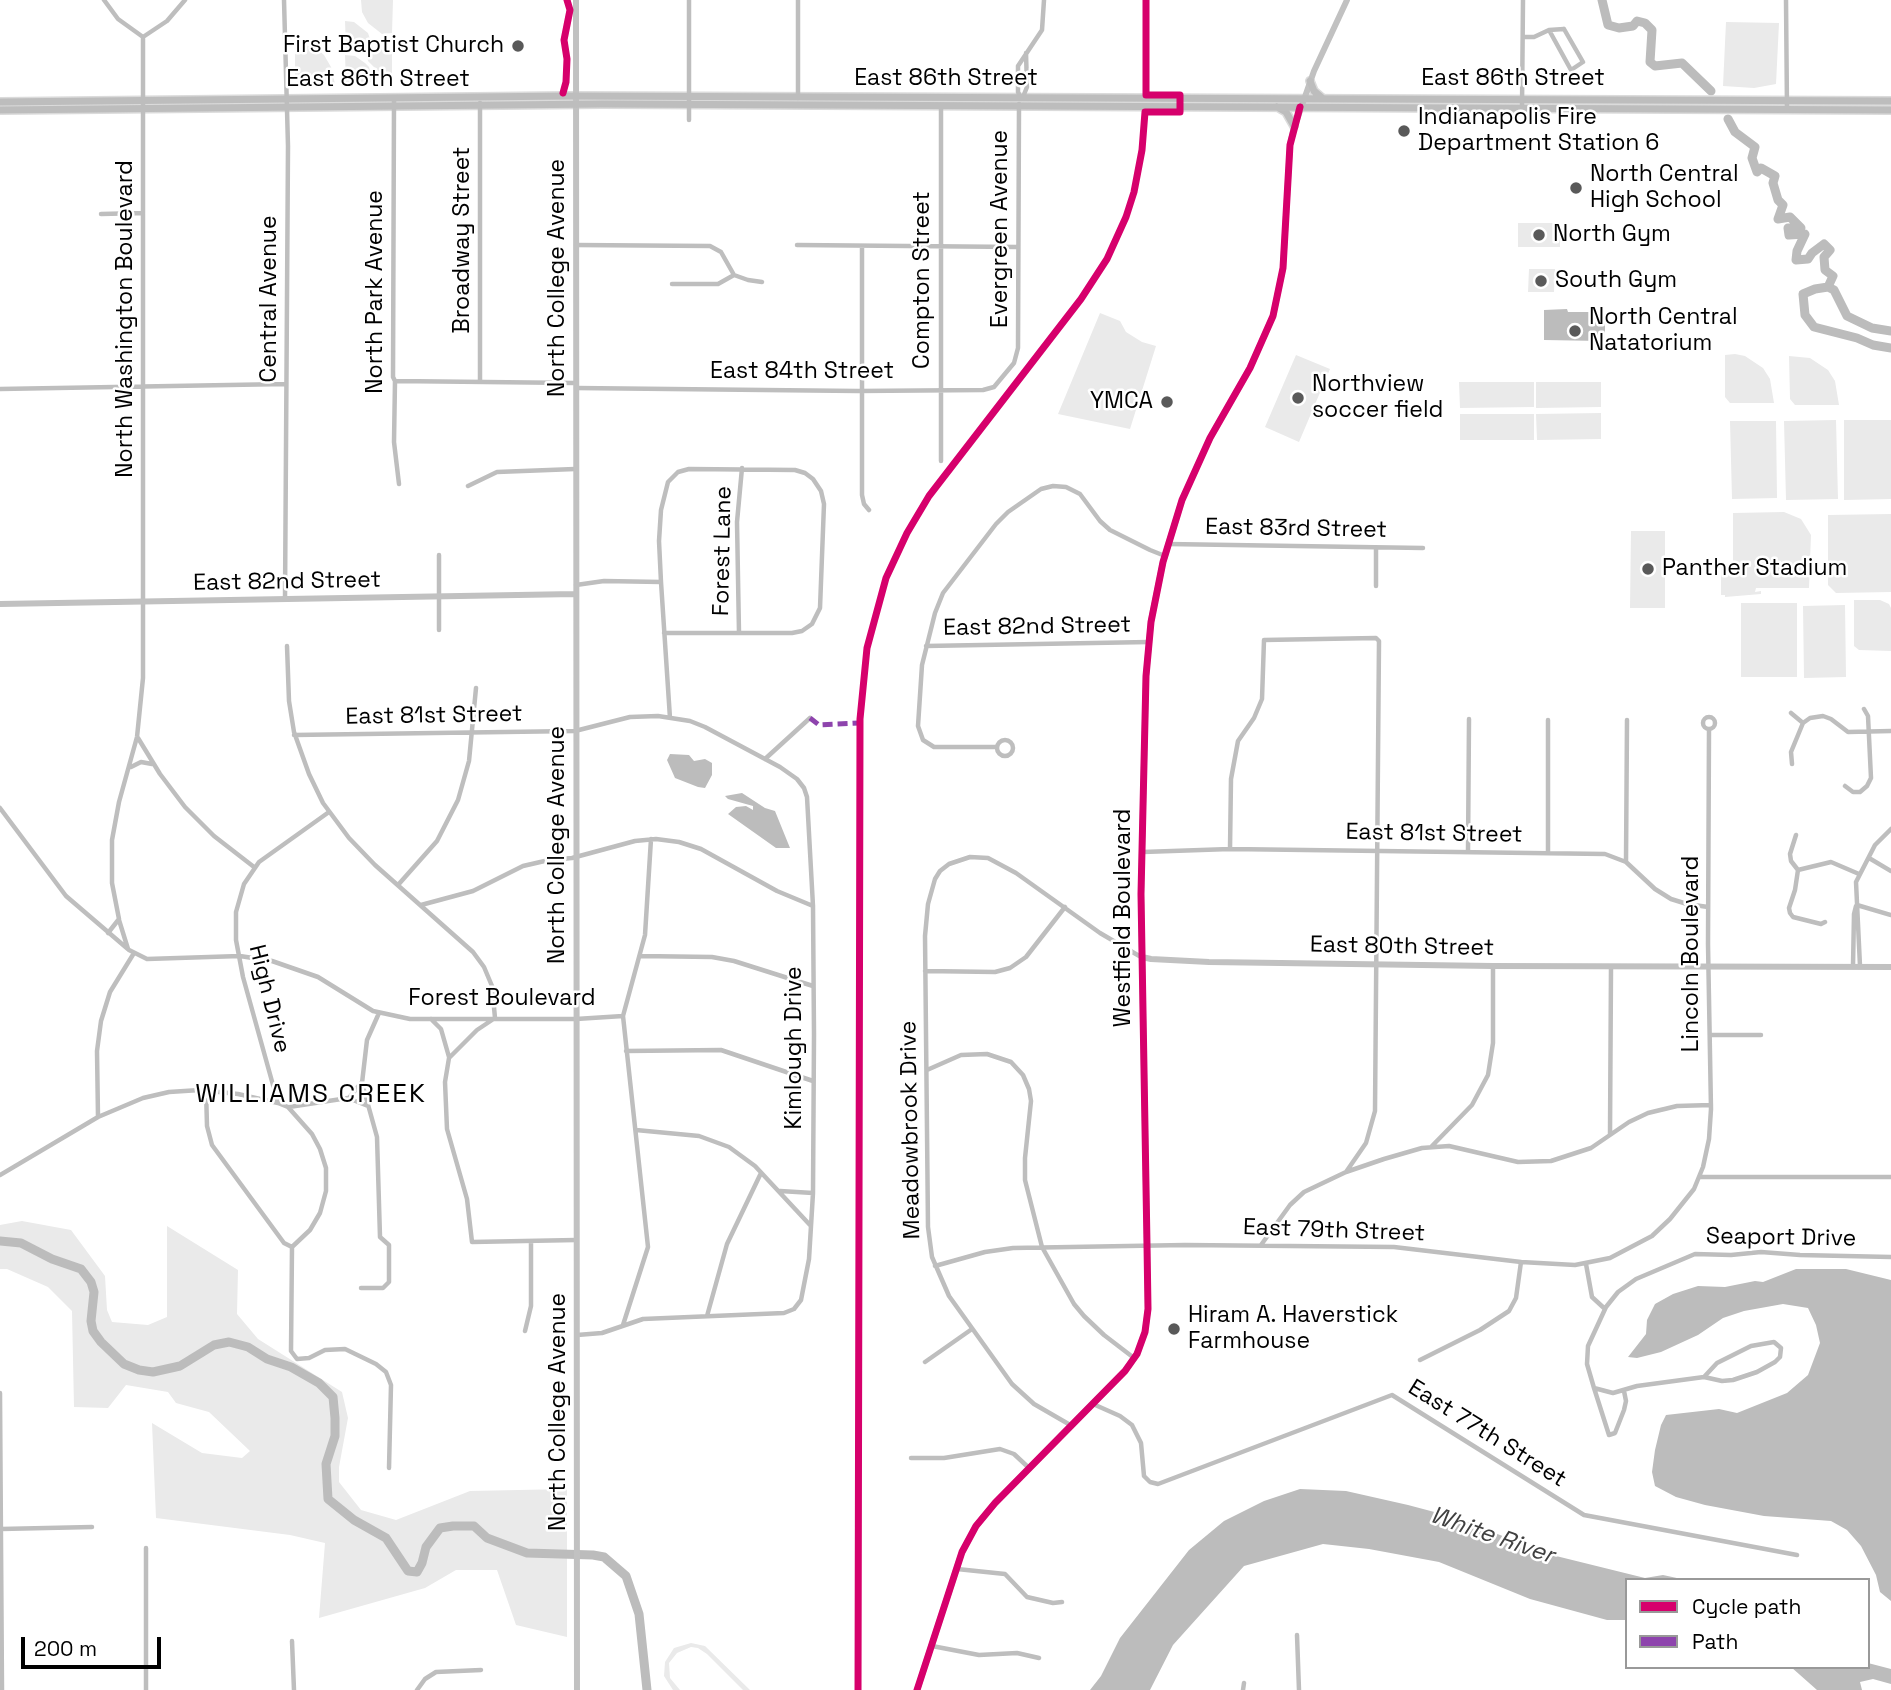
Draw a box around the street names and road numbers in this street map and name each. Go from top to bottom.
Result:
street label: East 86th Street [854,65,1038,93]
street label: East 86th Street [1421,65,1605,93]
street label: East 86th Street [286,66,470,94]
street label: Evergreen Avenue [987,130,1015,328]
street label: Broadway Street [449,147,477,333]
street label: North College Avenue [544,159,572,397]
street label: North Washington Boulevard [112,160,140,478]
street label: North Park Avenue [362,190,390,394]
street label: Compton Street [909,191,937,369]
street label: Central Avenue [256,215,284,383]
street label: East 84th Street [710,358,894,386]
street label: Forest Lane [708,486,738,616]
street label: East 83rd Street [1205,514,1387,544]
street label: East 82nd Street [193,567,381,597]
street label: East 82nd Street [943,612,1131,642]
street label: East 81st Street [345,701,523,731]
street label: North College Avenue [544,726,572,964]
street label: Westfield Boulevard [1110,809,1138,1027]
street label: East 81st Street [1345,819,1523,849]
street label: Lincoln Boulevard [1678,856,1706,1052]
street label: East 80th Street [1310,932,1494,962]
street label: High Drive [242,942,296,1056]
street label: Kimlough Drive [781,966,809,1130]
street label: Forest Boulevard [408,985,596,1013]
street label: Meadowbrook Drive [895,1021,927,1239]
street label: East 79th Street [1242,1214,1426,1248]
street label: Seaport Drive [1706,1223,1856,1253]
street label: North College Avenue [545,1293,573,1531]
street label: East 77th Street [1403,1374,1571,1494]

